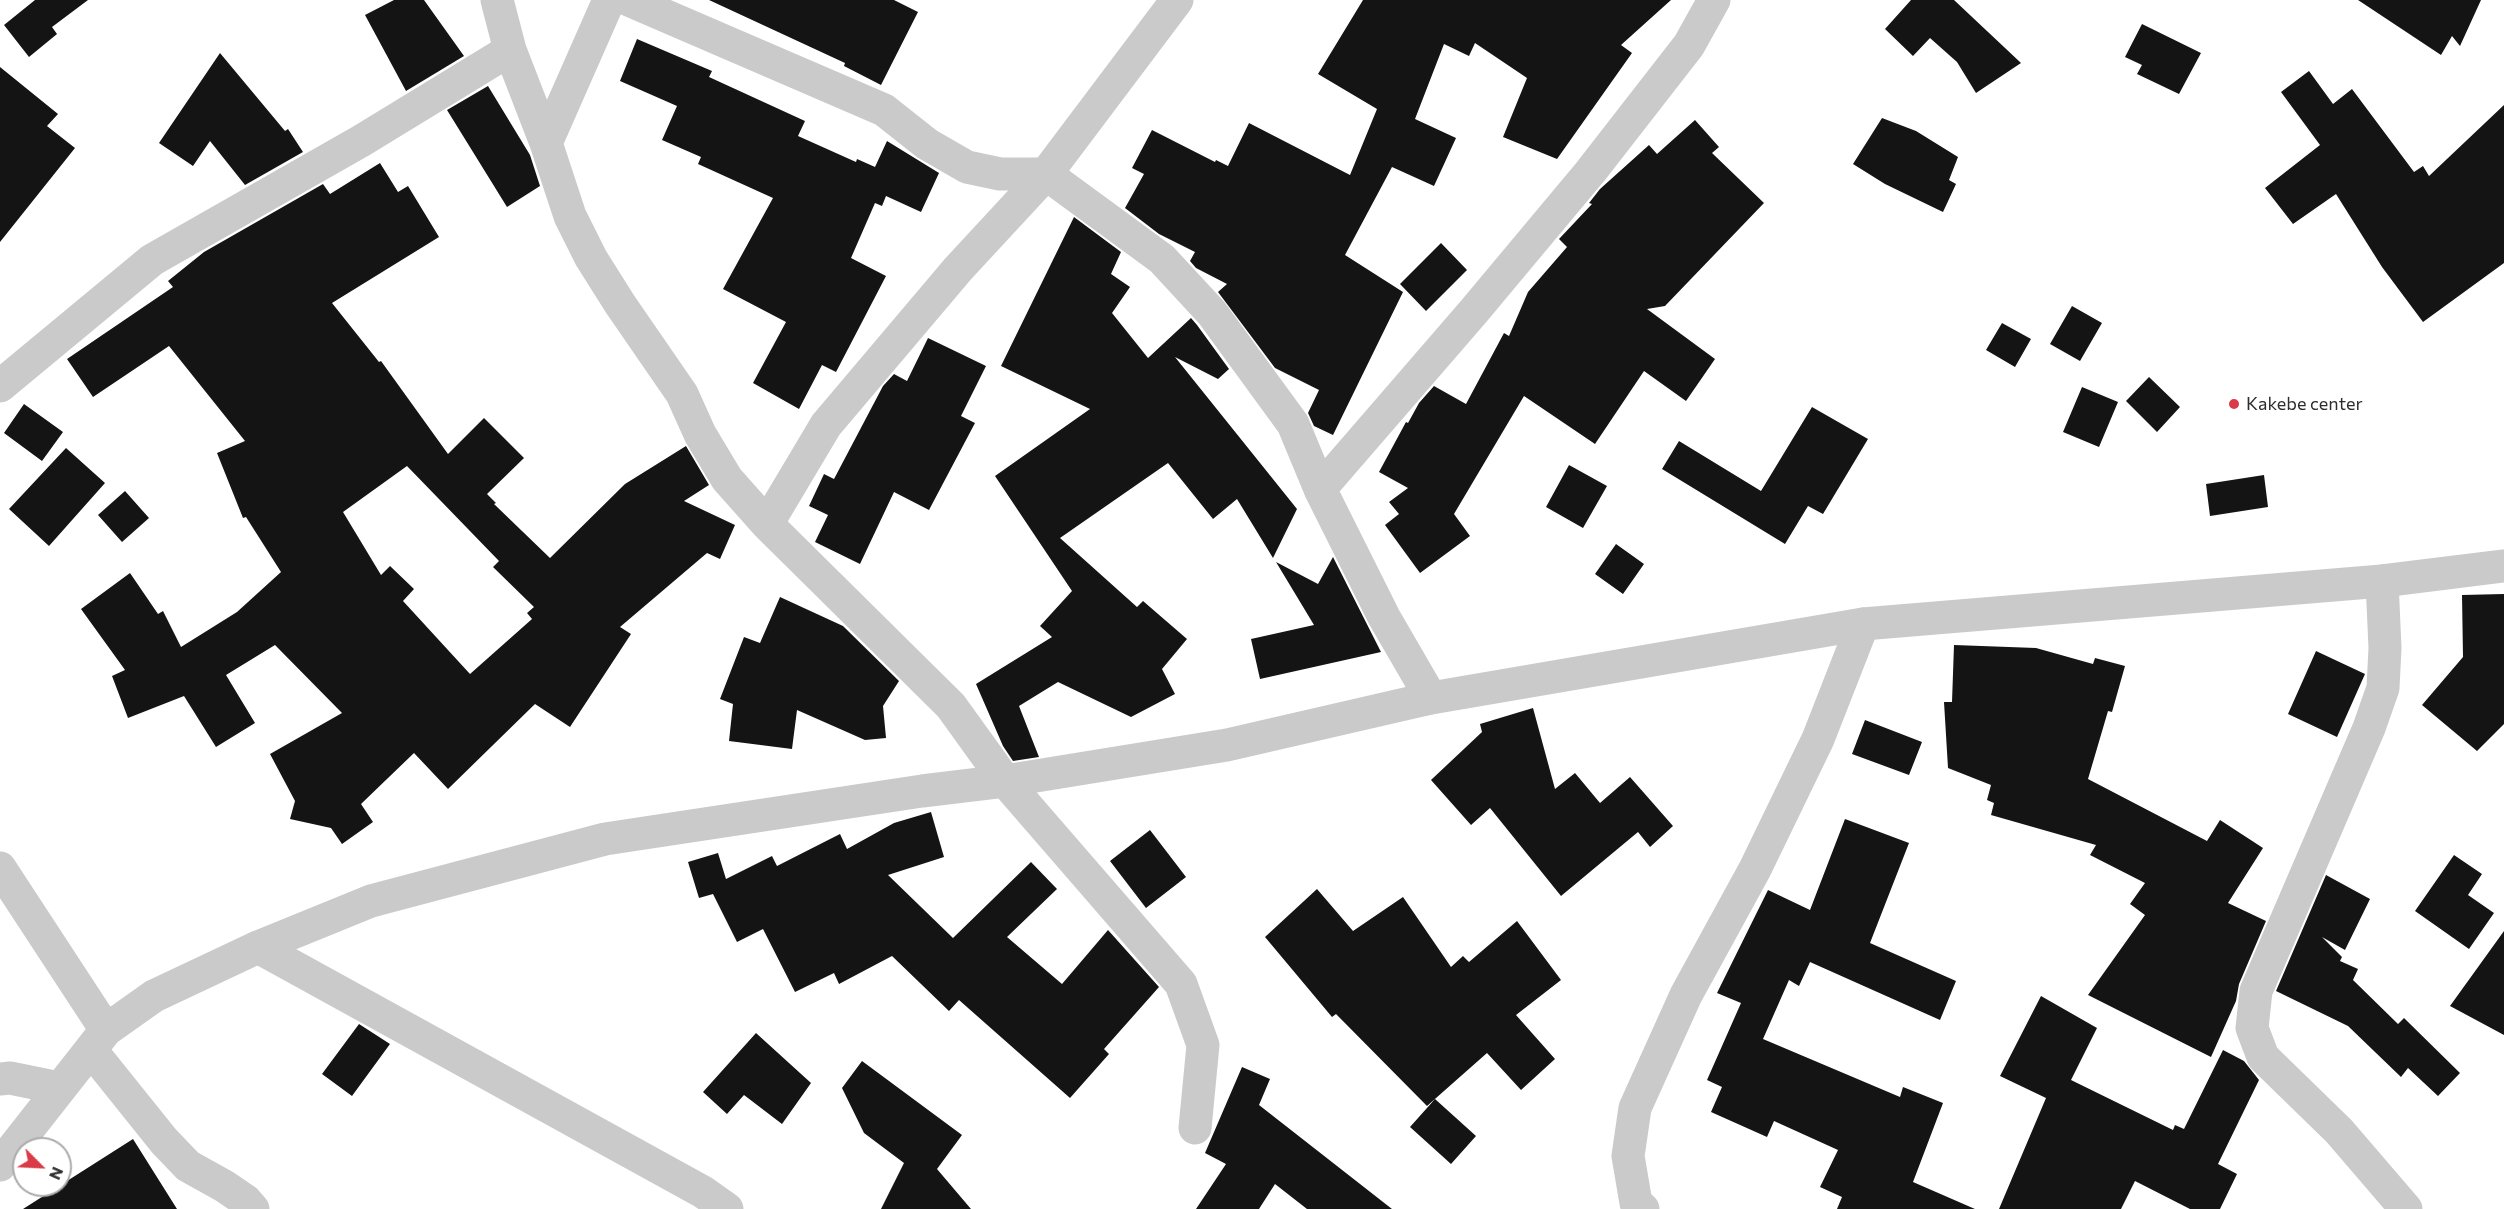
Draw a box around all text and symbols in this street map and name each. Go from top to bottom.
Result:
place label: Kakebe center [2246,393,2363,415]
marker: Kakebe center [2227,397,2241,411]
north arrow [12,1137,72,1197]
text: N [46,1164,68,1183]

